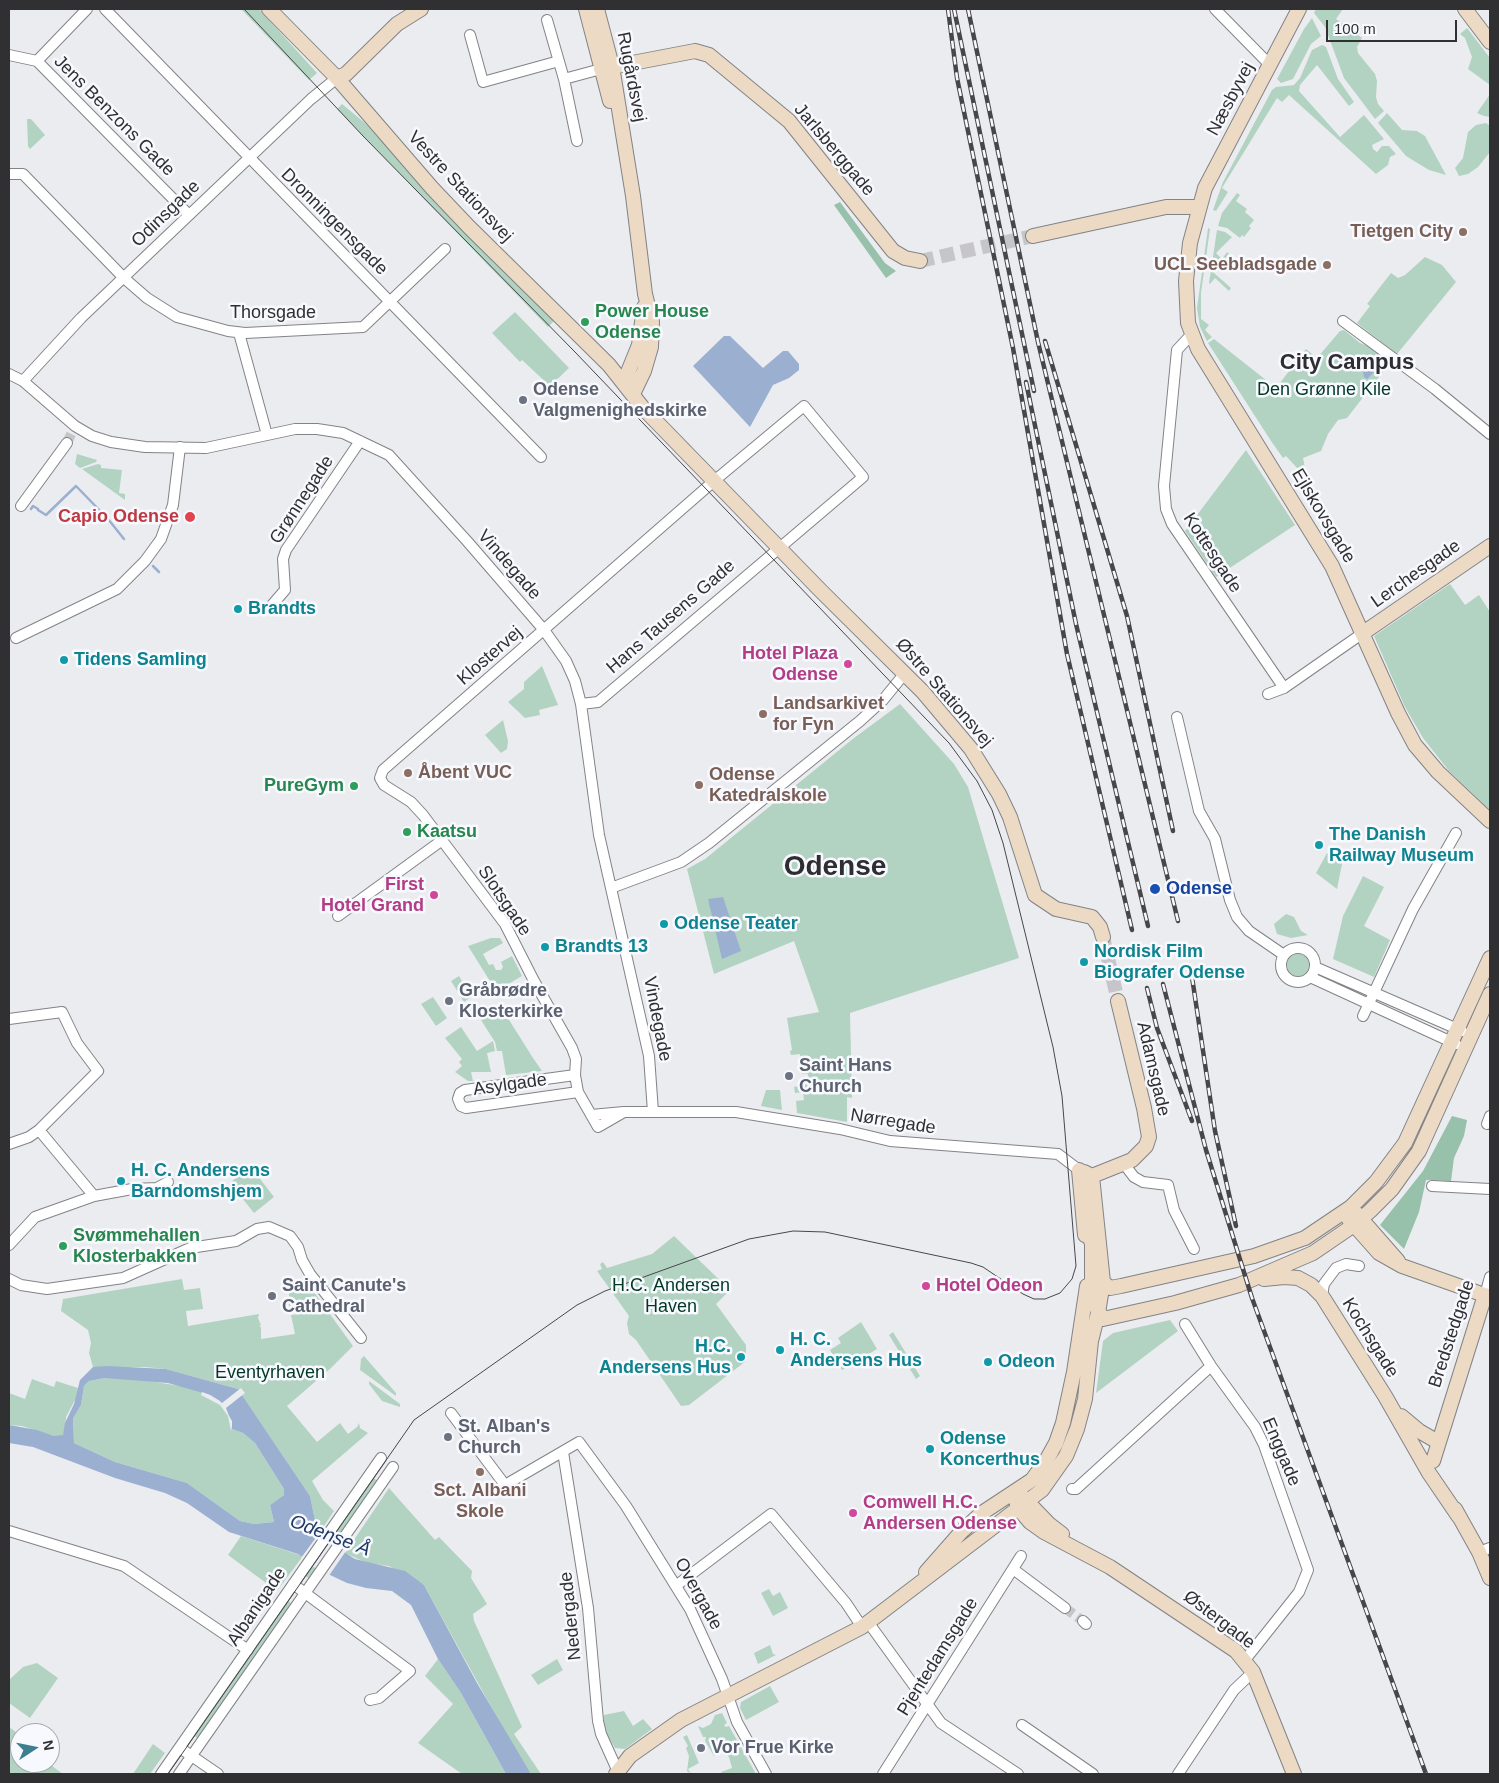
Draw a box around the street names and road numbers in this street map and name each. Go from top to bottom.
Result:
street label: Rugårdsvej [612,30,650,124]
street label: Jens Benzons Gade [49,51,179,181]
street label: Næsbyvej [1203,59,1259,139]
street label: Jarlsberggade [789,99,879,201]
street label: Vestre Stationsvej [403,127,517,247]
street label: Dronningensgade [276,164,392,280]
street label: Odinsgade [127,176,205,252]
street label: Thorsgade [230,302,316,324]
street label: Grønnegade [265,452,339,548]
street label: Ejlskovsgade [1286,465,1360,567]
street label: Kottesgade [1178,509,1246,597]
street label: Vindegade [473,526,545,604]
street label: Lerchesgade [1367,535,1465,613]
street label: Hans Tausens Gade [602,555,740,679]
street label: Klostervej [453,622,527,690]
street label: Østre Stationsvej [891,634,997,752]
street label: Slotsgade [473,862,535,940]
street label: Vindegade [638,975,676,1063]
street label: Adamsgade [1132,1020,1174,1118]
street label: Asylgade [472,1069,548,1101]
street label: Nørregade [849,1105,937,1139]
street label: Bredstedgade [1424,1277,1480,1391]
street label: Kochsgade [1337,1294,1403,1382]
street label: Enggade [1257,1415,1305,1489]
street label: Overgade [669,1554,727,1634]
street label: Albanigade [223,1564,291,1650]
street label: Nedergade [556,1571,586,1661]
street label: Østergade [1179,1586,1259,1654]
street label: Pjentedamsgade [893,1594,983,1720]

